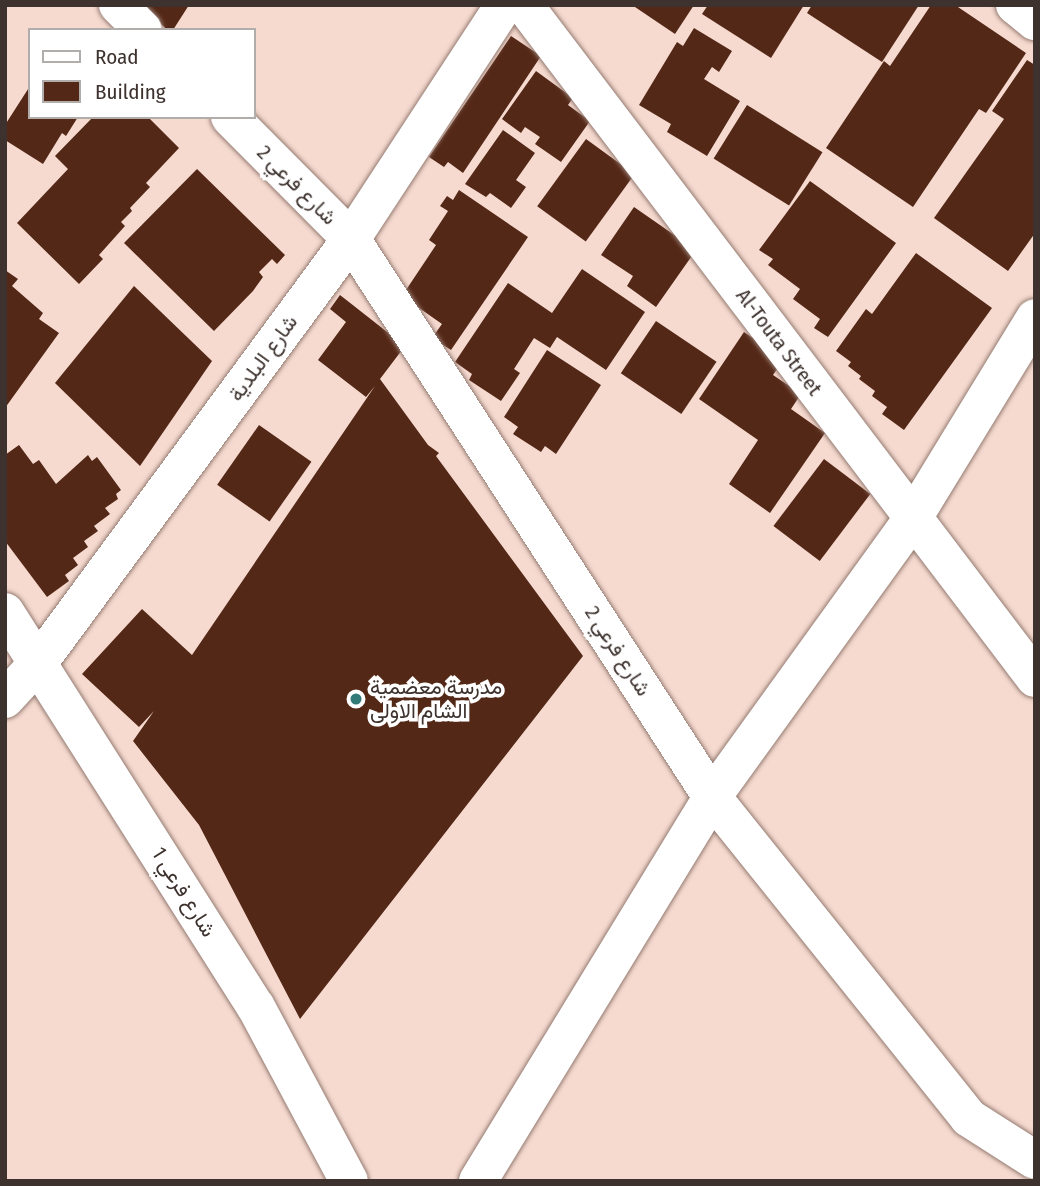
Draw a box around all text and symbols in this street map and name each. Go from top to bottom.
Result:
legend [28,28,256,119]
text: Road [95,44,139,70]
text: Building [95,79,166,105]
street label: شارع فرعي 2 [252,140,342,230]
street label: Al-Touta Street [731,284,827,400]
street label: شارع البلدية [223,310,303,406]
street label: شارع فرعي 2 [580,601,656,701]
place label: مدرسة معضمية الشام الاولى [370,674,502,724]
marker: مدرسة معضمية الشام الاولى [348,691,364,707]
street label: شارع فرعي 1 [147,843,221,941]

